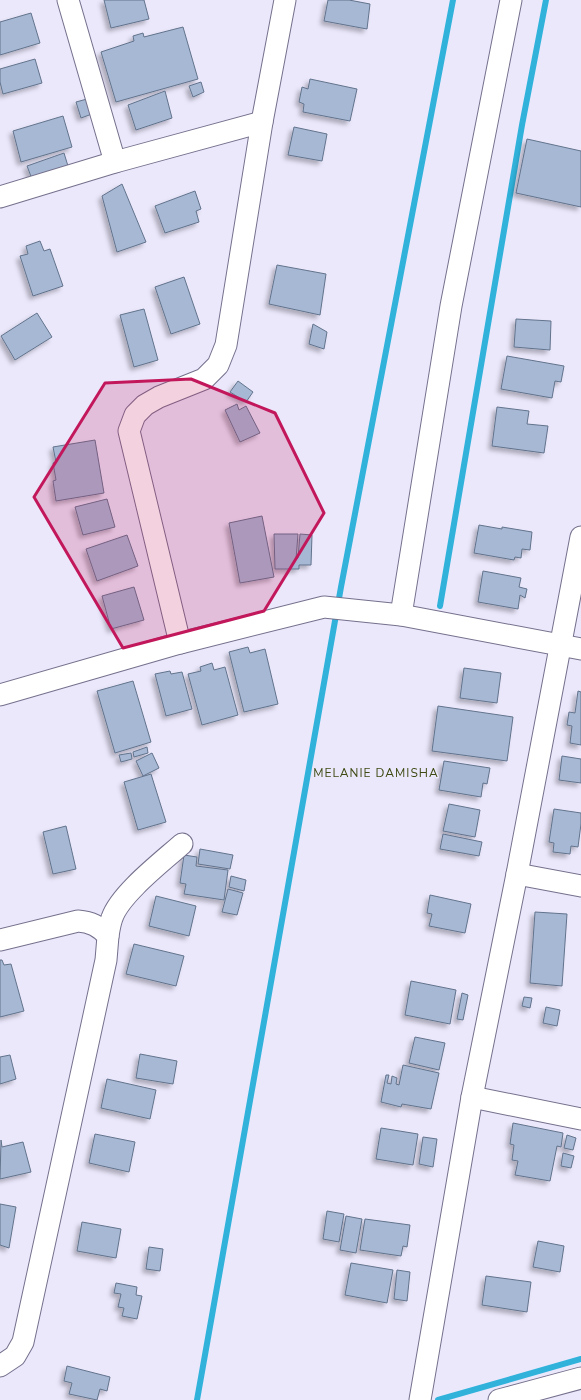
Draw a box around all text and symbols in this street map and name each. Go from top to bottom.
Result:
district label: MELANIE DAMISHA [313,765,439,781]

